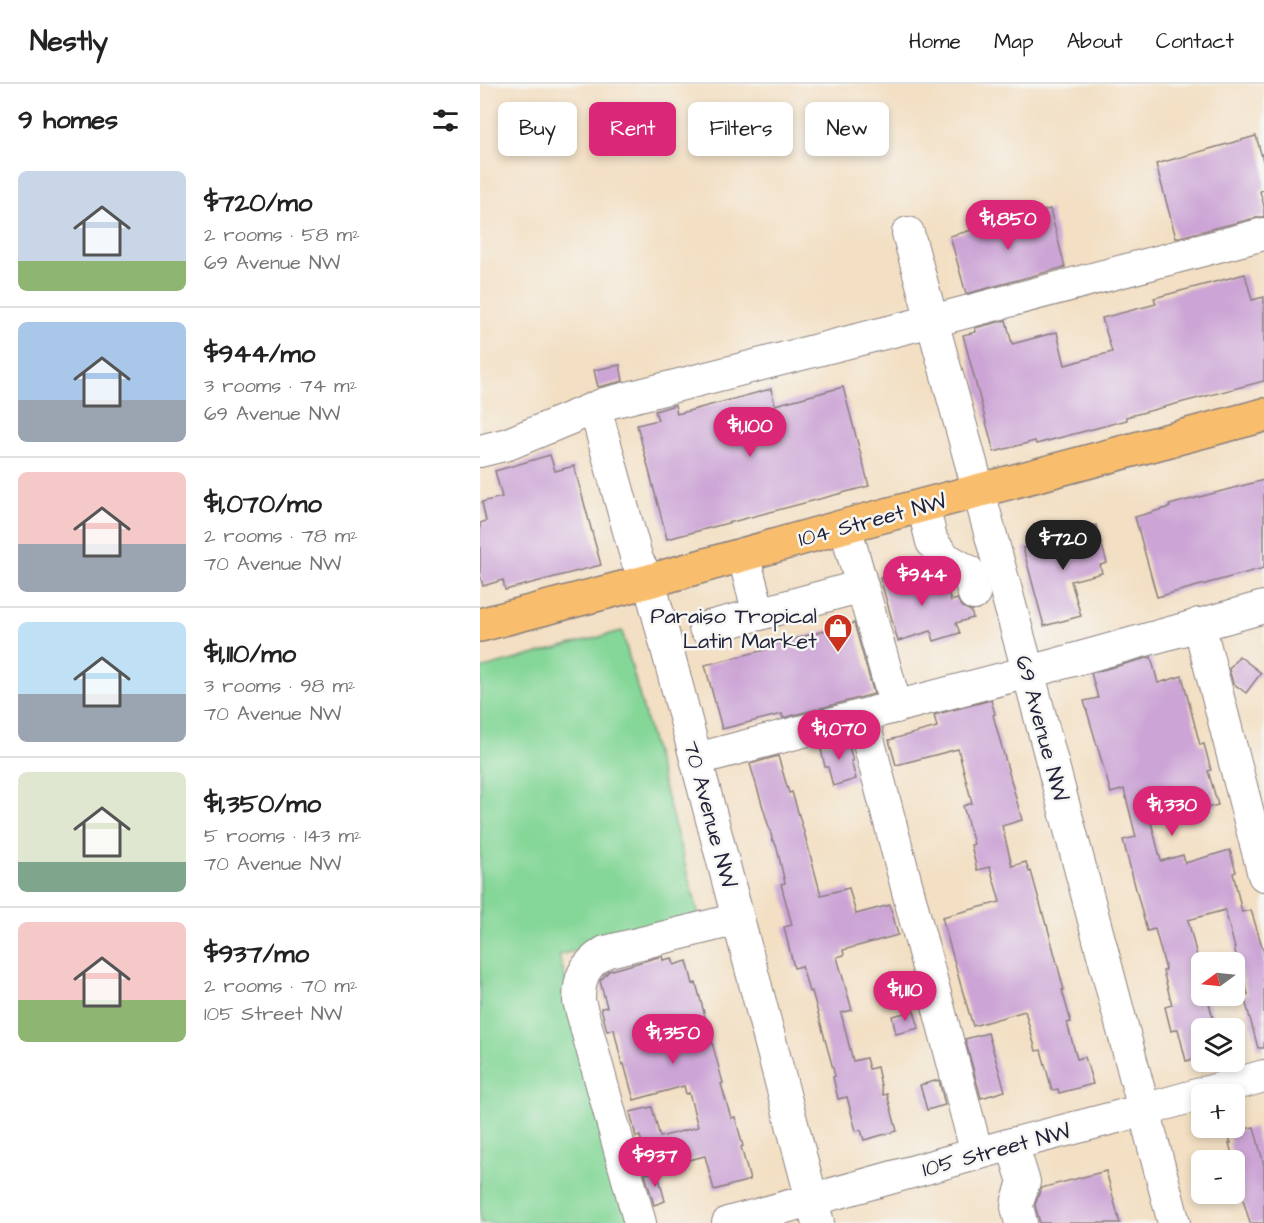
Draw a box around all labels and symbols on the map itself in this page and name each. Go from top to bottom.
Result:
pin: $1,850 [959,200,1057,251]
pin: $1,100 [701,407,799,458]
street label: 104 Street NW [795,486,950,555]
pin: $720 [1027,520,1099,571]
pin: $944 [886,556,958,607]
place label: Paraiso Tropical Latin Market [651,601,817,657]
shop icon: Paraiso Tropical Latin Market [822,612,854,654]
street label: 69 Avenue NW [1007,652,1076,805]
pin: $1,070 [790,710,888,761]
street label: 70 Avenue NW [675,737,744,892]
pin: $1,330 [1123,786,1221,837]
north arrow [1191,952,1245,1006]
pin: $1,110 [856,971,954,1022]
pin: $1,350 [624,1014,722,1065]
street label: 105 Street NW [919,1116,1074,1185]
pin: $937 [619,1137,691,1188]

